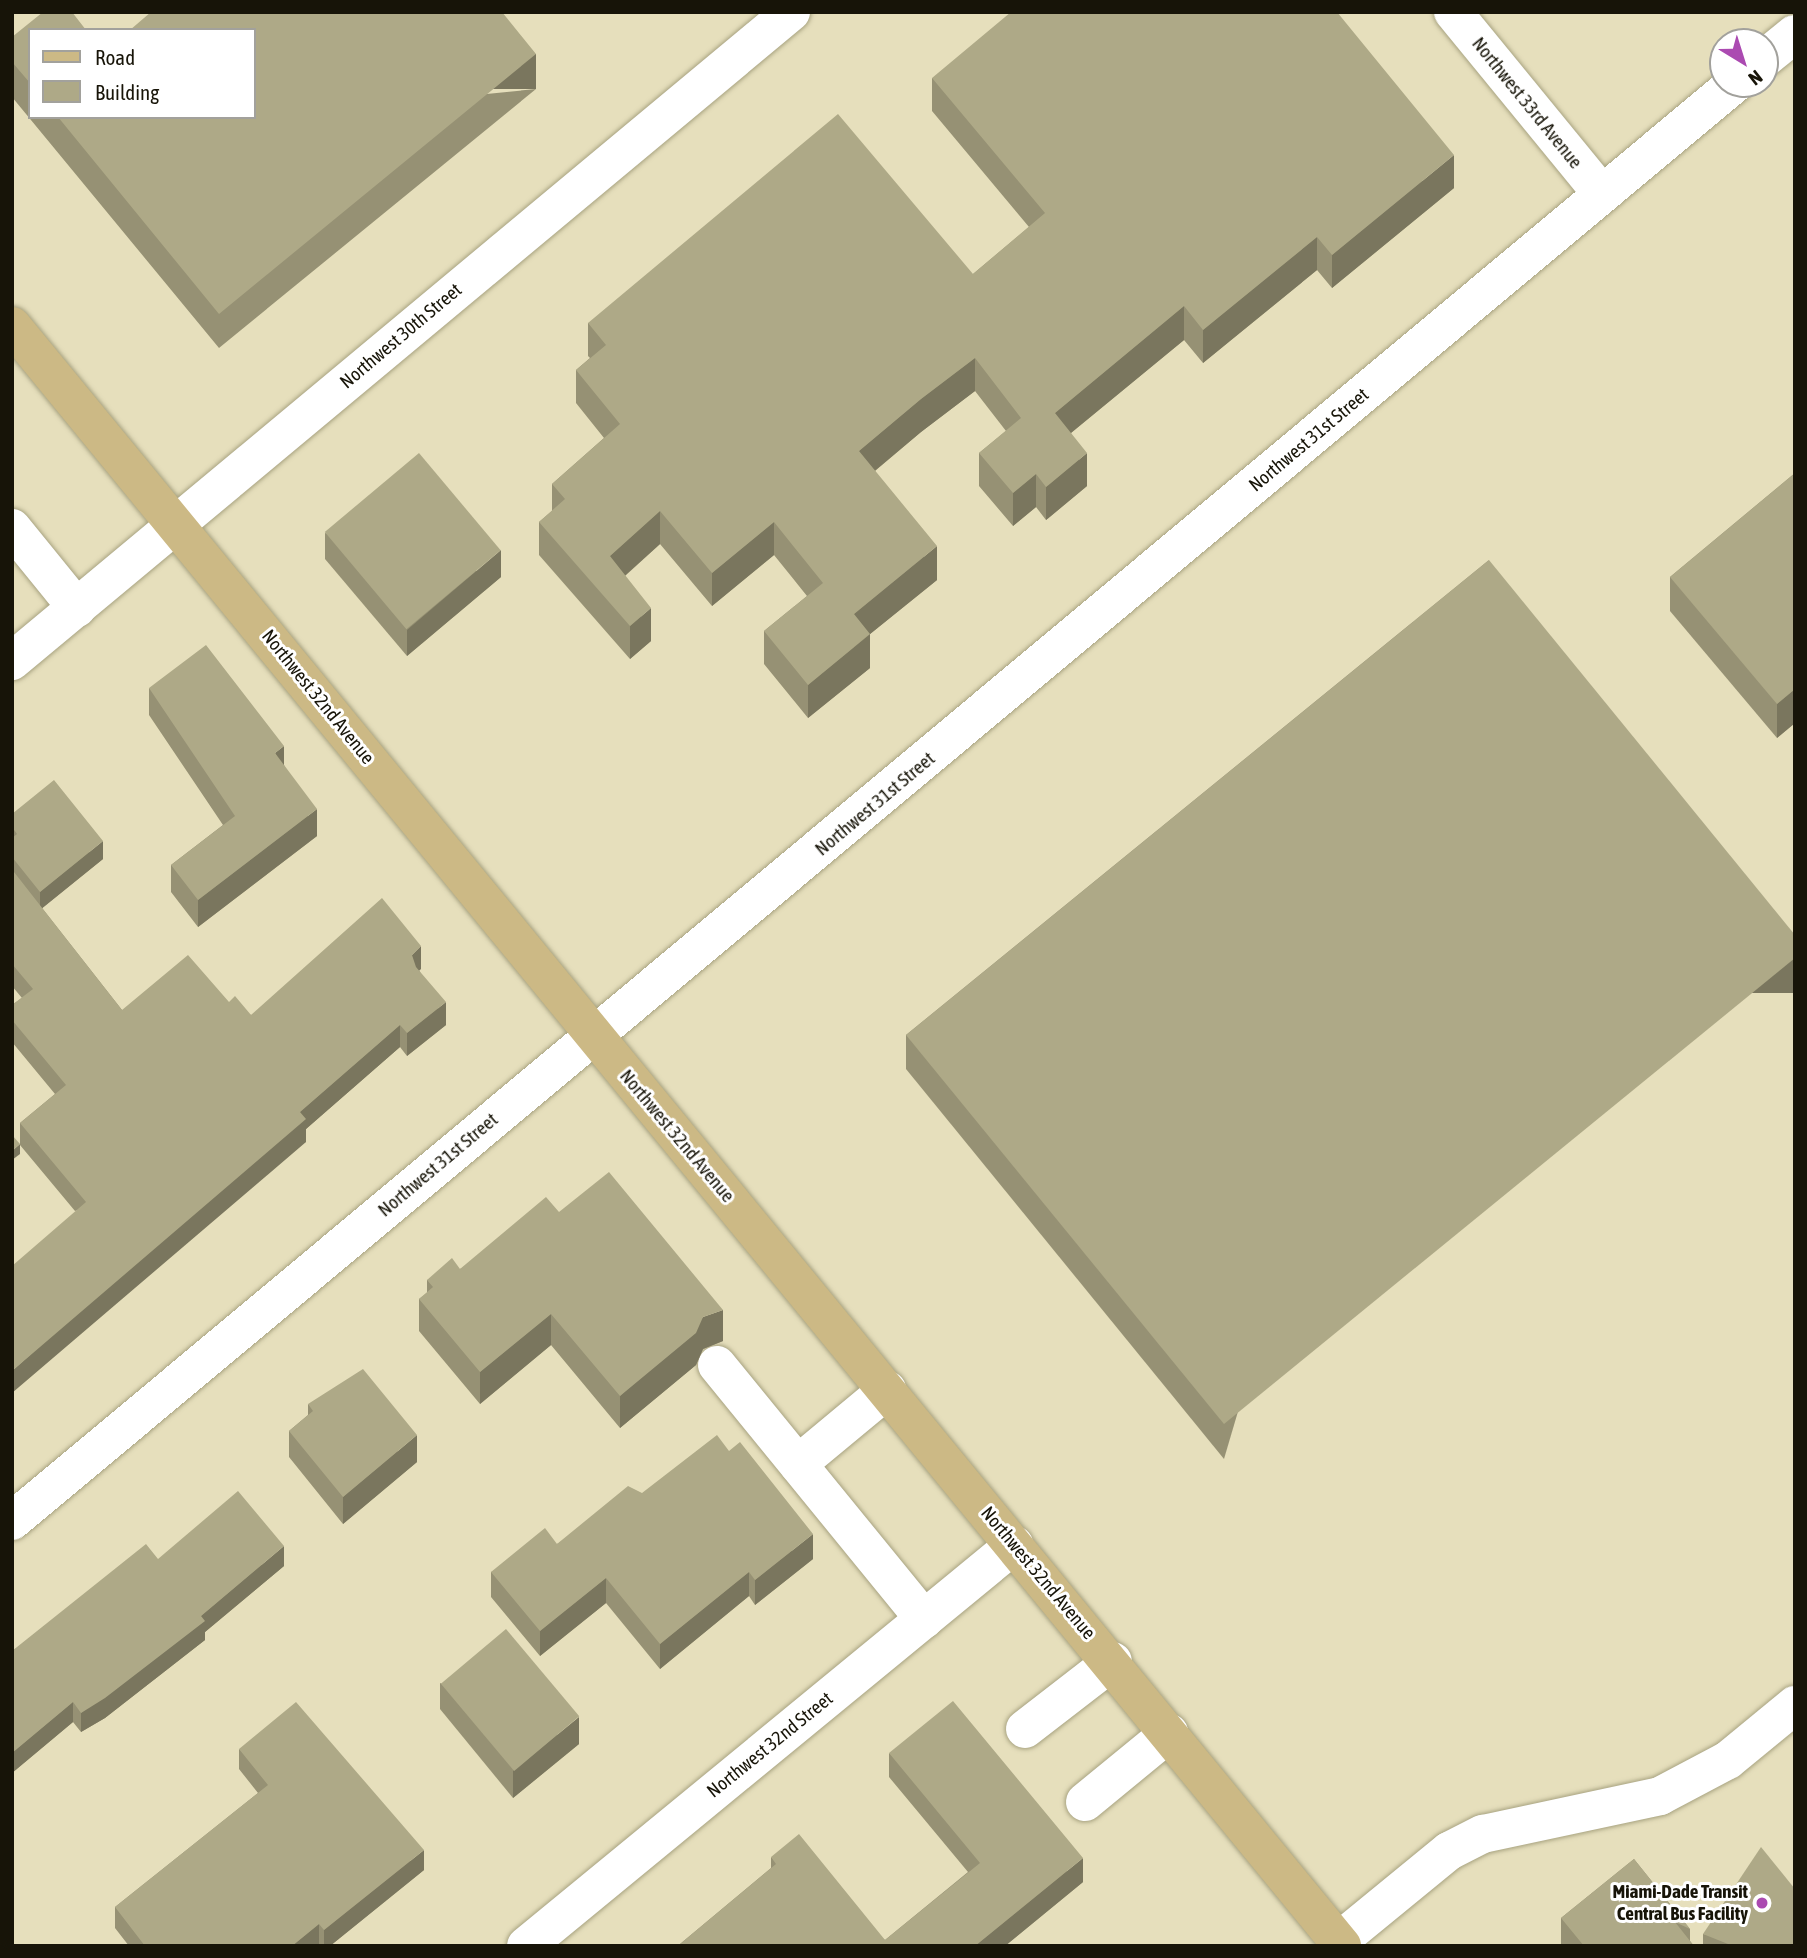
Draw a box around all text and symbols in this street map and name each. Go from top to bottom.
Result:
legend [28,28,256,119]
north arrow [1709,28,1779,98]
street label: Northwest 33rd Avenue [1467,33,1587,173]
text: Road [95,45,135,69]
text: N [1745,66,1767,90]
text: Building [95,80,159,104]
street label: Northwest 30th Street [336,279,466,393]
street label: Northwest 31st Street [1245,383,1373,497]
street label: Northwest 32nd Avenue [257,625,379,769]
street label: Northwest 31st Street [811,747,939,861]
street label: Northwest 32nd Avenue [615,1065,739,1207]
street label: Northwest 31st Street [374,1108,502,1222]
street label: Northwest 32nd Avenue [976,1502,1100,1644]
street label: Northwest 32nd Street [703,1687,837,1803]
place label: Miami-Dade Transit Central Bus Facility [1613,1881,1748,1925]
marker: Miami-Dade Transit Central Bus Facility [1754,1895,1770,1911]

